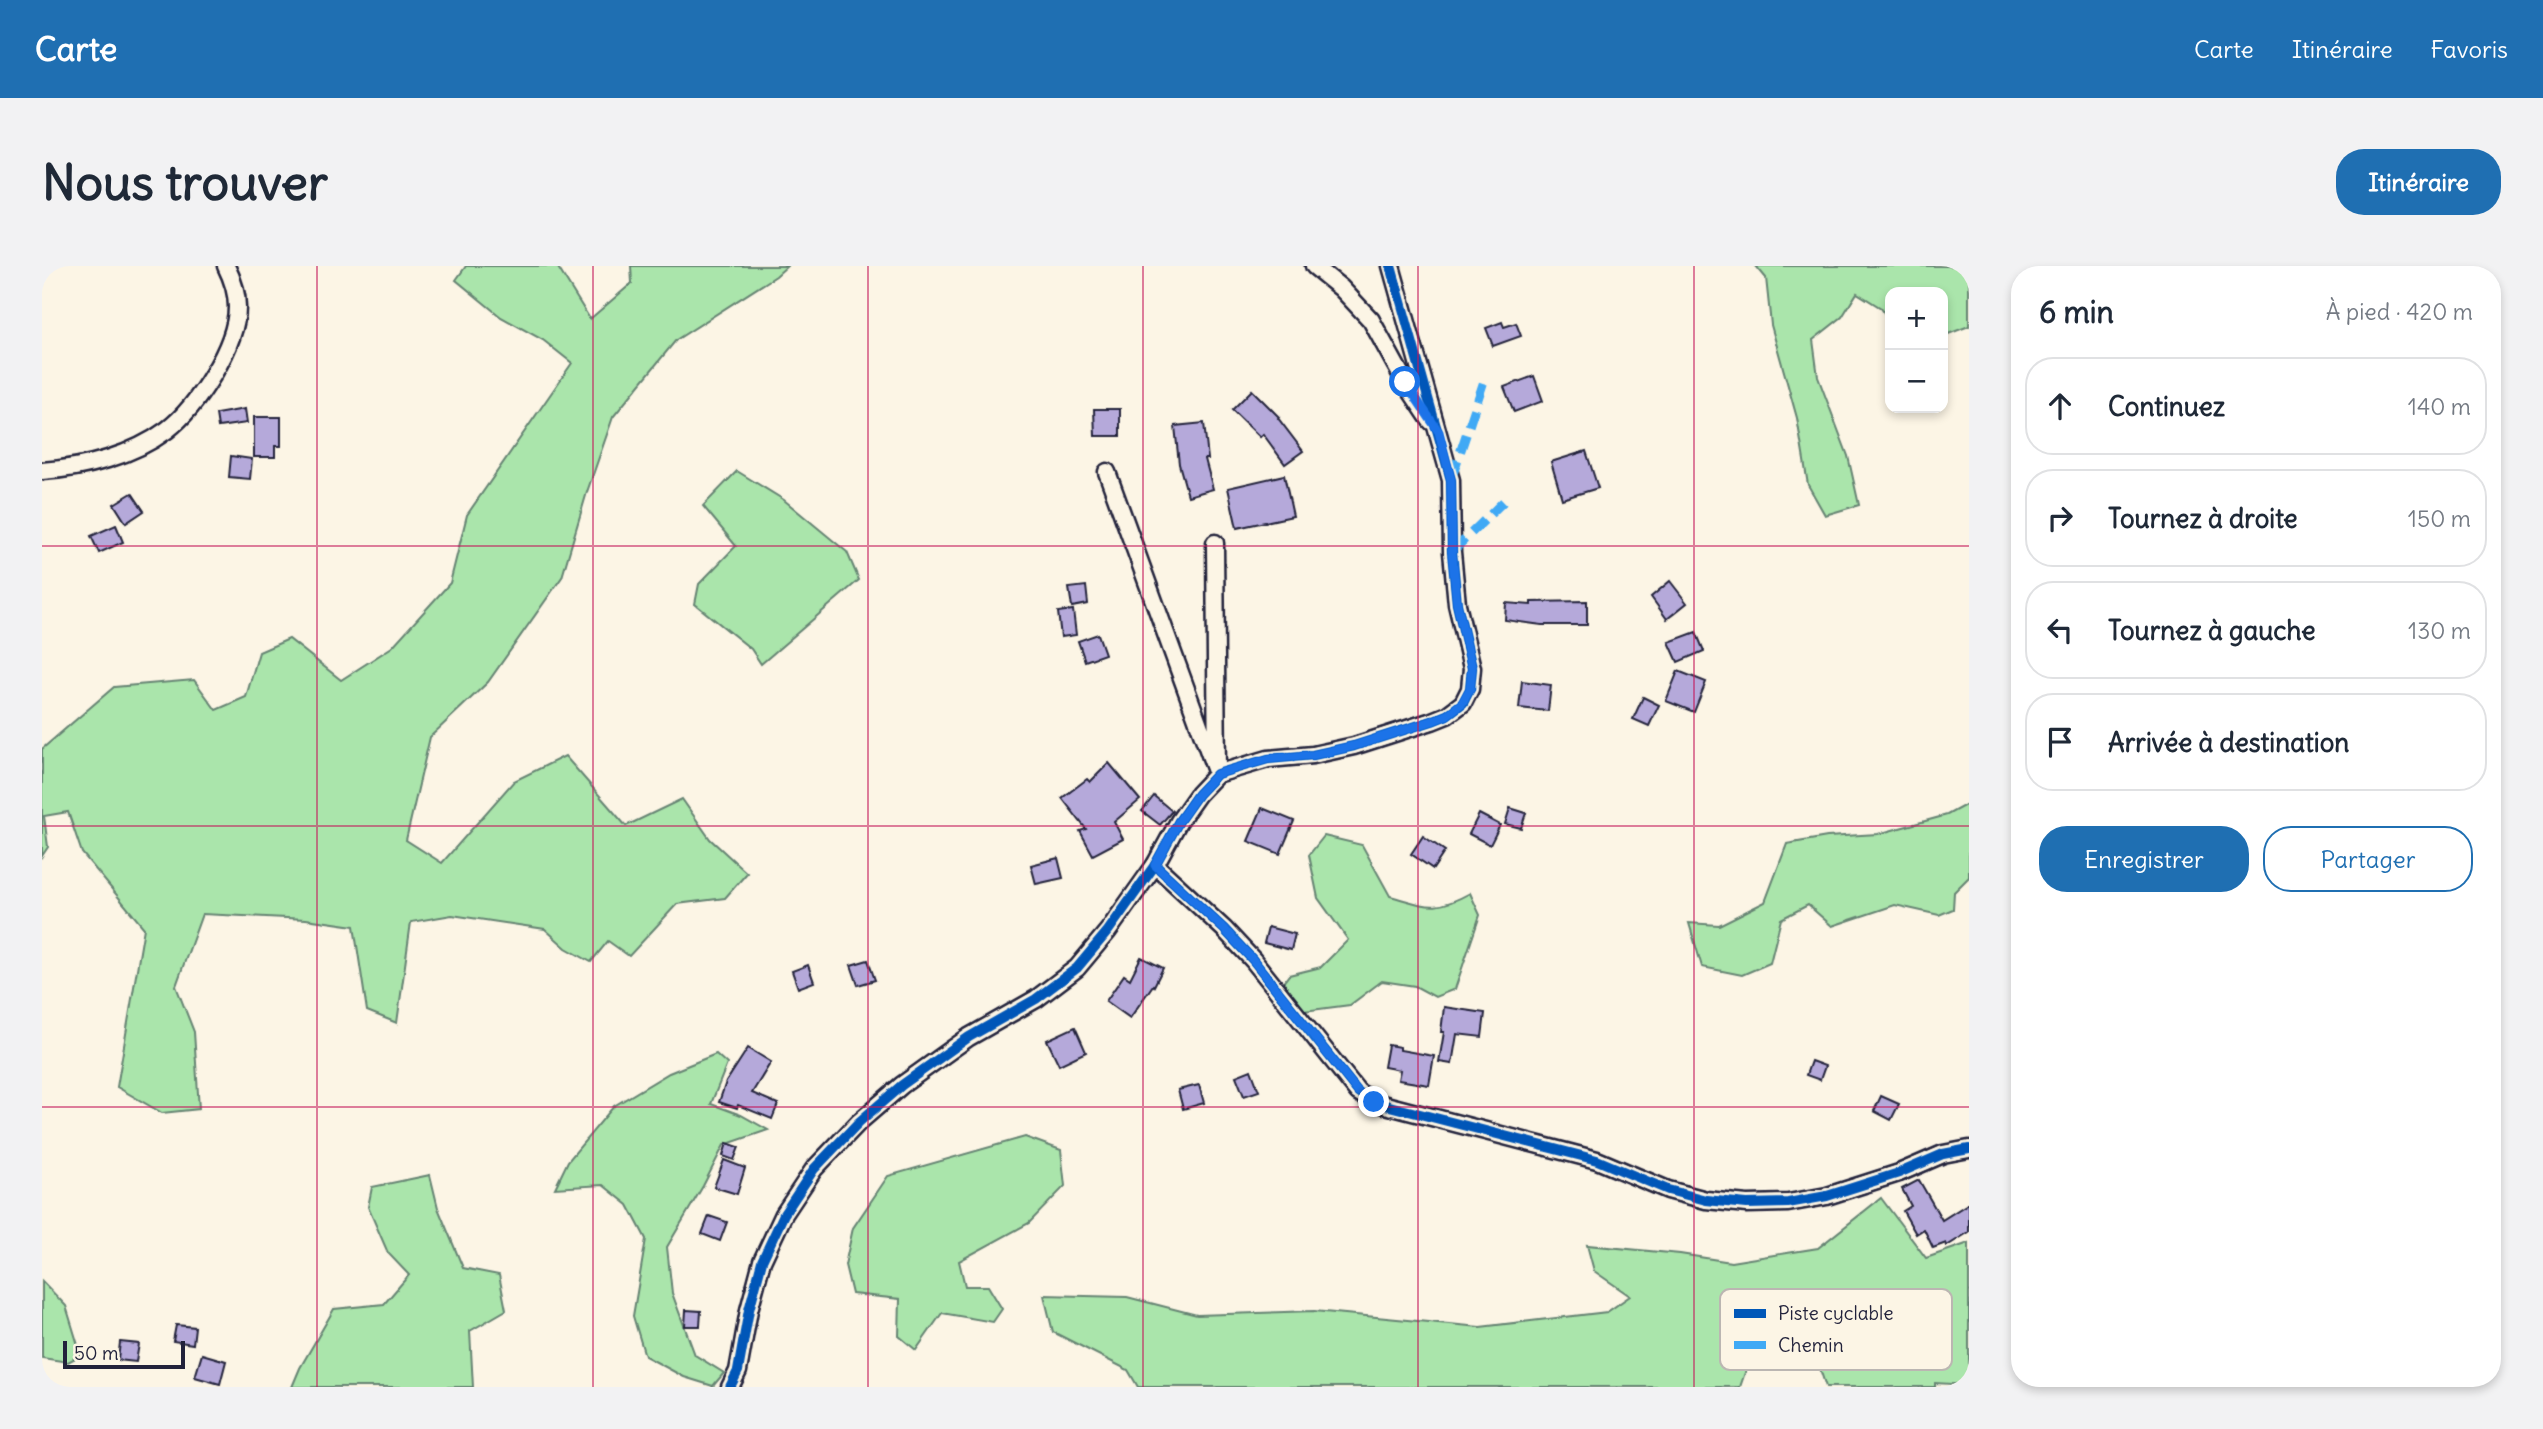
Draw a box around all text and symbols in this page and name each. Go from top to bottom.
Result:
text: Carte [35,28,117,70]
text: Carte [2194,34,2254,64]
text: Itinéraire [2292,34,2393,64]
text: Favoris [2431,34,2508,64]
button: Itinéraire [2336,149,2501,215]
text: Nous trouver [42,152,328,213]
map controls [1885,287,1948,413]
button: + [1885,287,1948,350]
text: 6 min [2039,293,2114,331]
text: À pied · 420 m [2326,297,2473,326]
button: − [1885,350,1948,413]
route start [1389,366,1420,397]
icon: ahead [2041,387,2079,425]
text: Continuez [2108,390,2225,423]
text: 140 m [2408,392,2471,421]
icon: right [2041,499,2079,537]
text: Tournez à droite [2108,502,2298,535]
text: 150 m [2408,504,2471,533]
icon: left [2041,611,2079,649]
text: Tournez à gauche [2108,614,2316,647]
text: 130 m [2408,616,2471,645]
icon: arrive [2041,723,2079,761]
text: Arrivée à destination [2108,726,2349,759]
button: Enregistrer [2039,826,2249,892]
button: Partager [2263,826,2473,892]
route end [1358,1086,1389,1117]
legend [1720,1289,1952,1370]
text: Piste cyclable [1778,1301,1894,1325]
text: Chemin [1778,1333,1844,1357]
scale bar [63,1338,186,1370]
text: 50 m [74,1341,119,1365]

